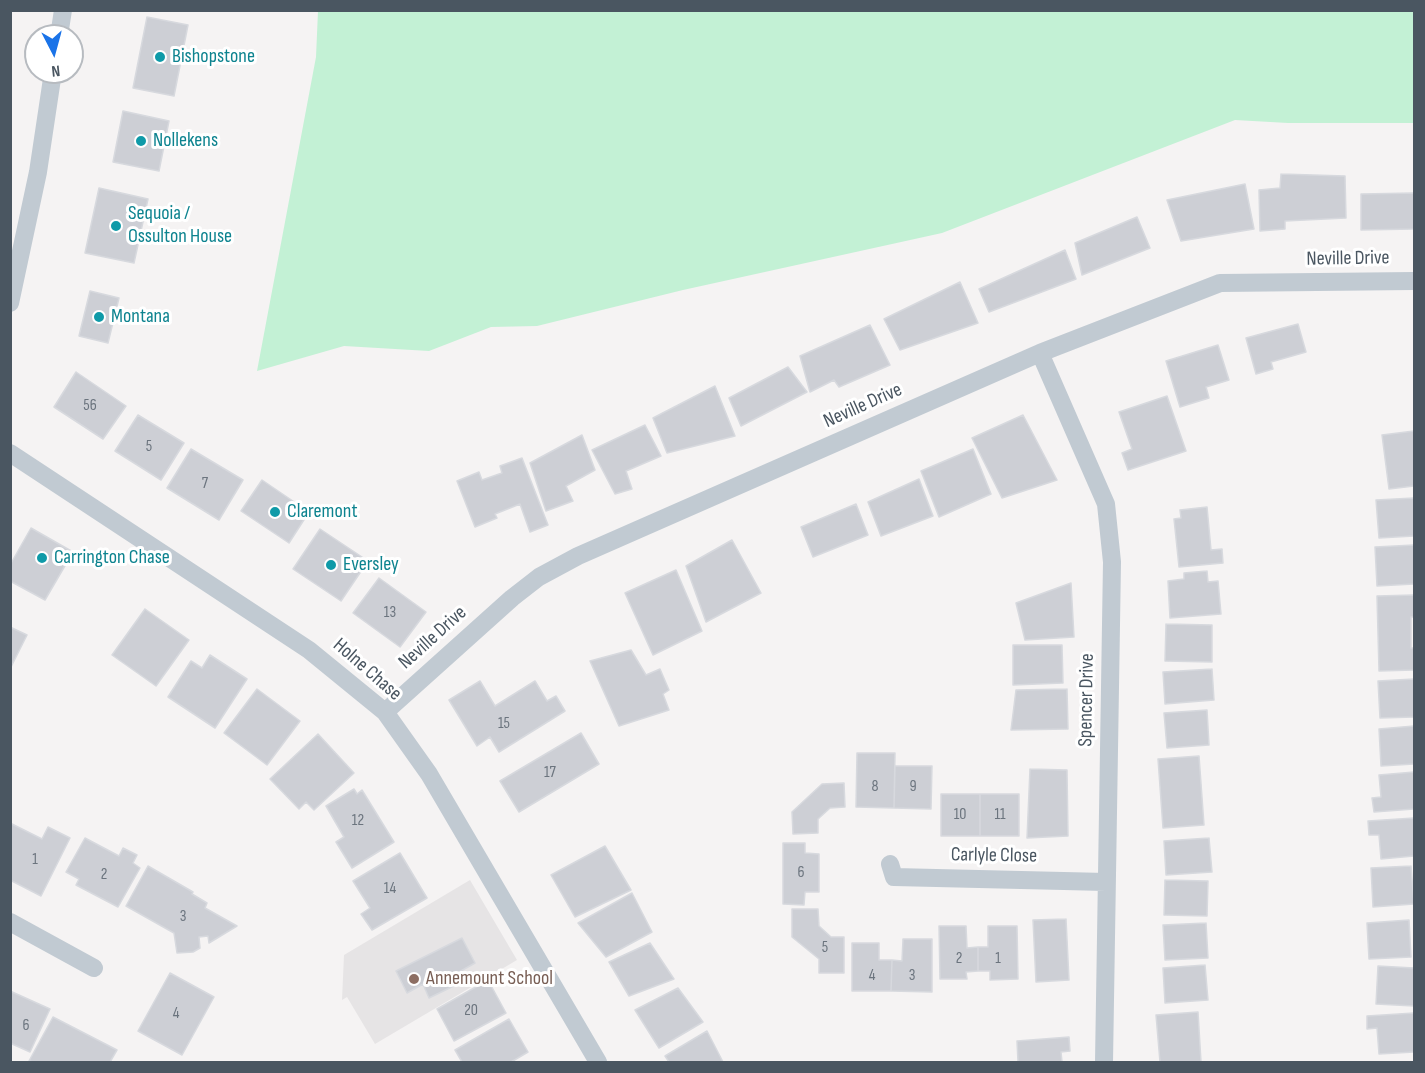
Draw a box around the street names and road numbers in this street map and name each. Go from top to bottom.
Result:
street label: Neville Drive [1306,246,1390,272]
street label: Neville Drive [820,378,906,434]
street label: Neville Drive [394,601,472,675]
street label: Holne Chase [328,634,406,706]
street label: Spencer Drive [1074,653,1100,747]
street label: Carlyle Close [951,843,1037,869]

